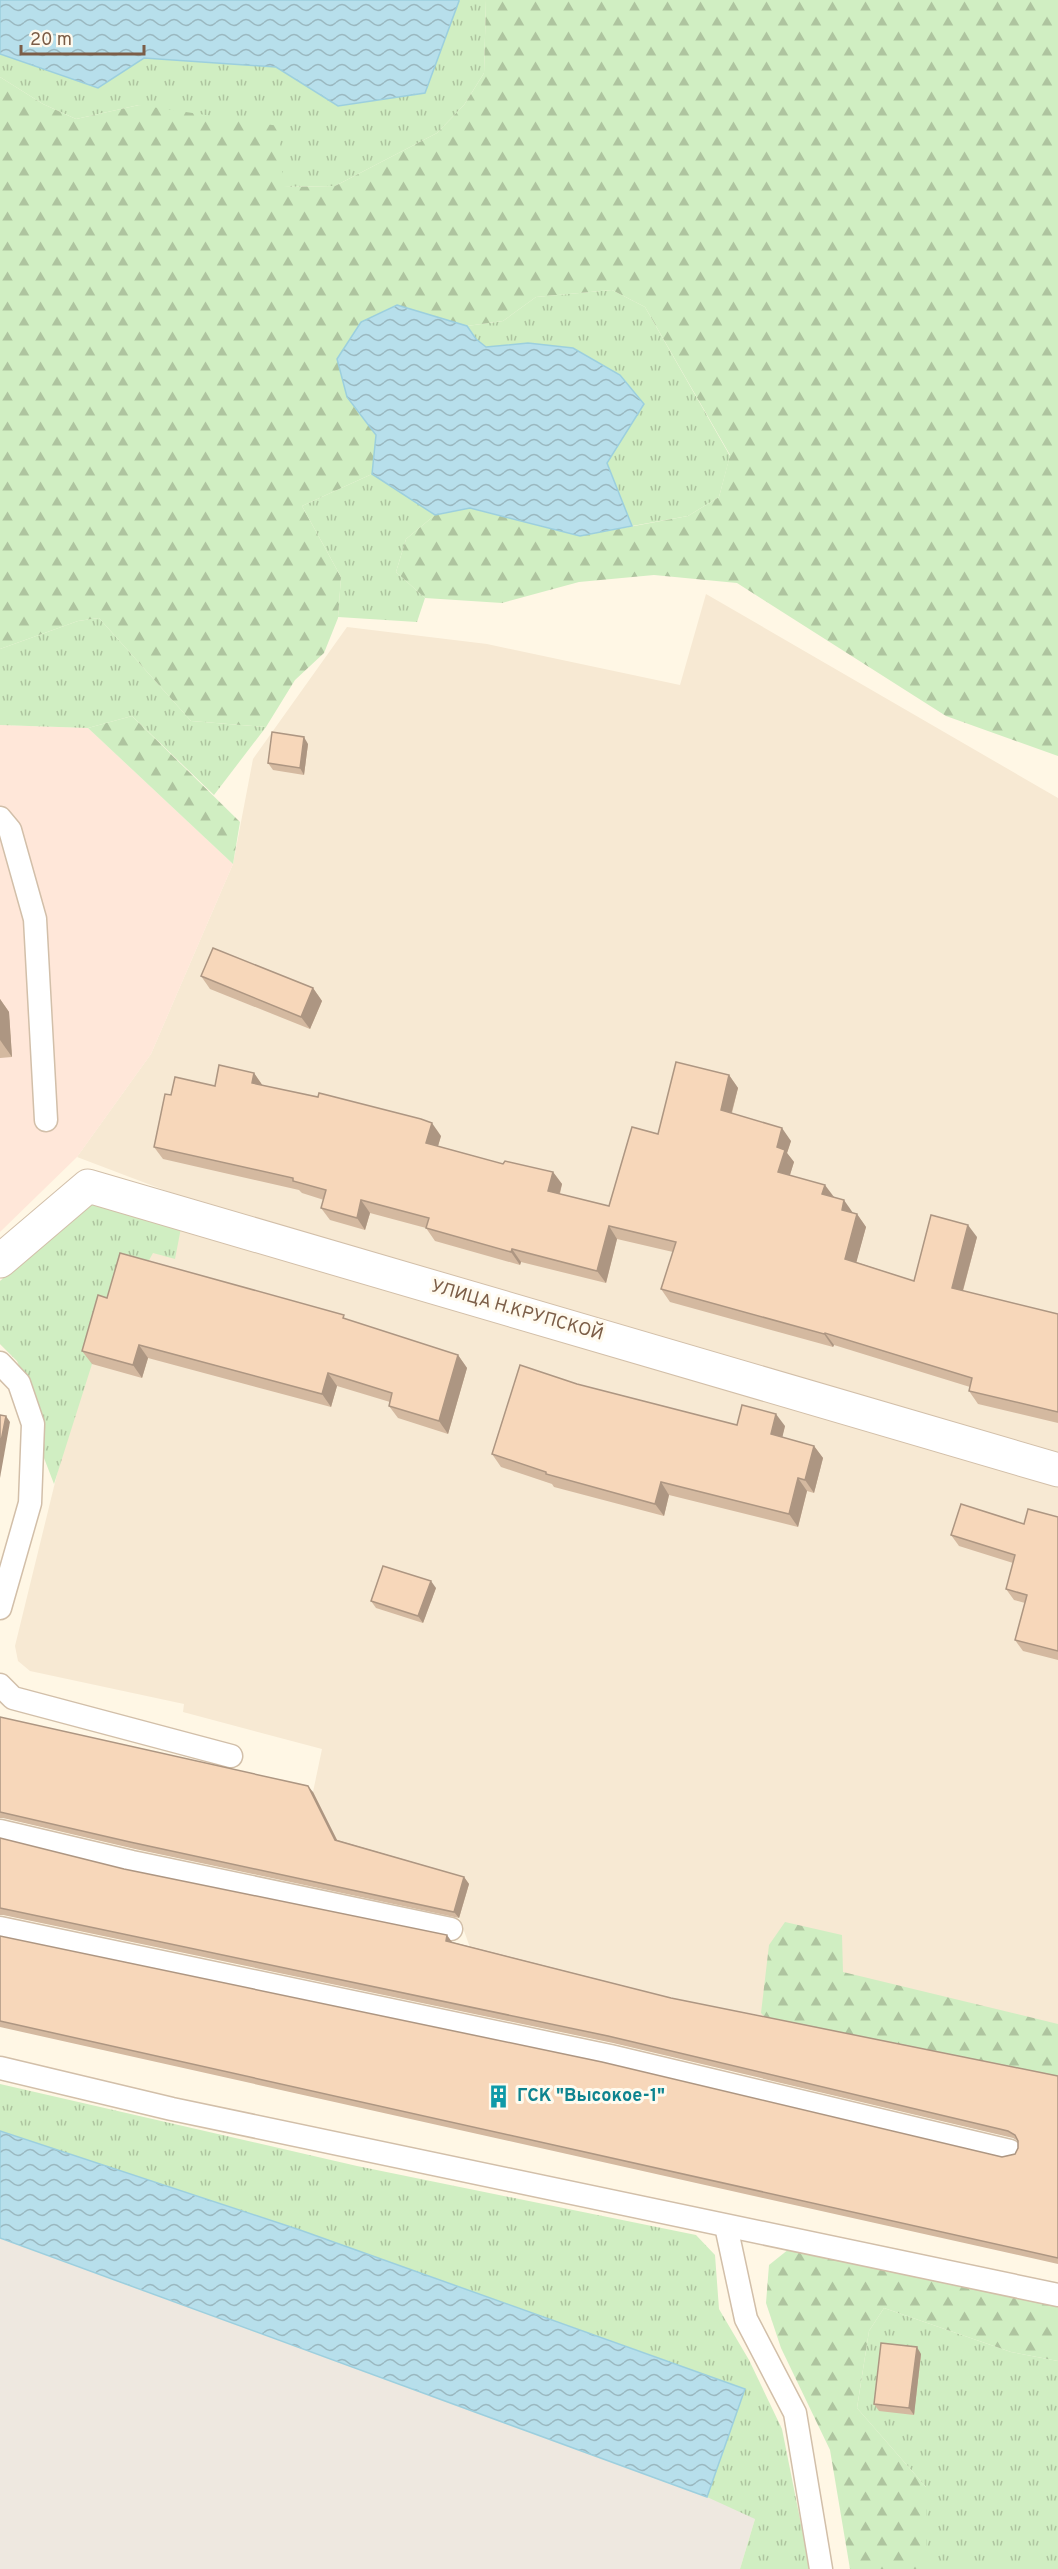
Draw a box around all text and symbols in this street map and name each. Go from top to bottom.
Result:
scale bar [21,18,144,56]
text: 20 m [30,29,72,52]
street label: УЛИЦА Н.КРУПСКОЙ [428,1273,606,1347]
building icon: ГСК "Высокое-1" [486,2083,512,2109]
place label: ГСК "Высокое-1" [517,2085,665,2108]

